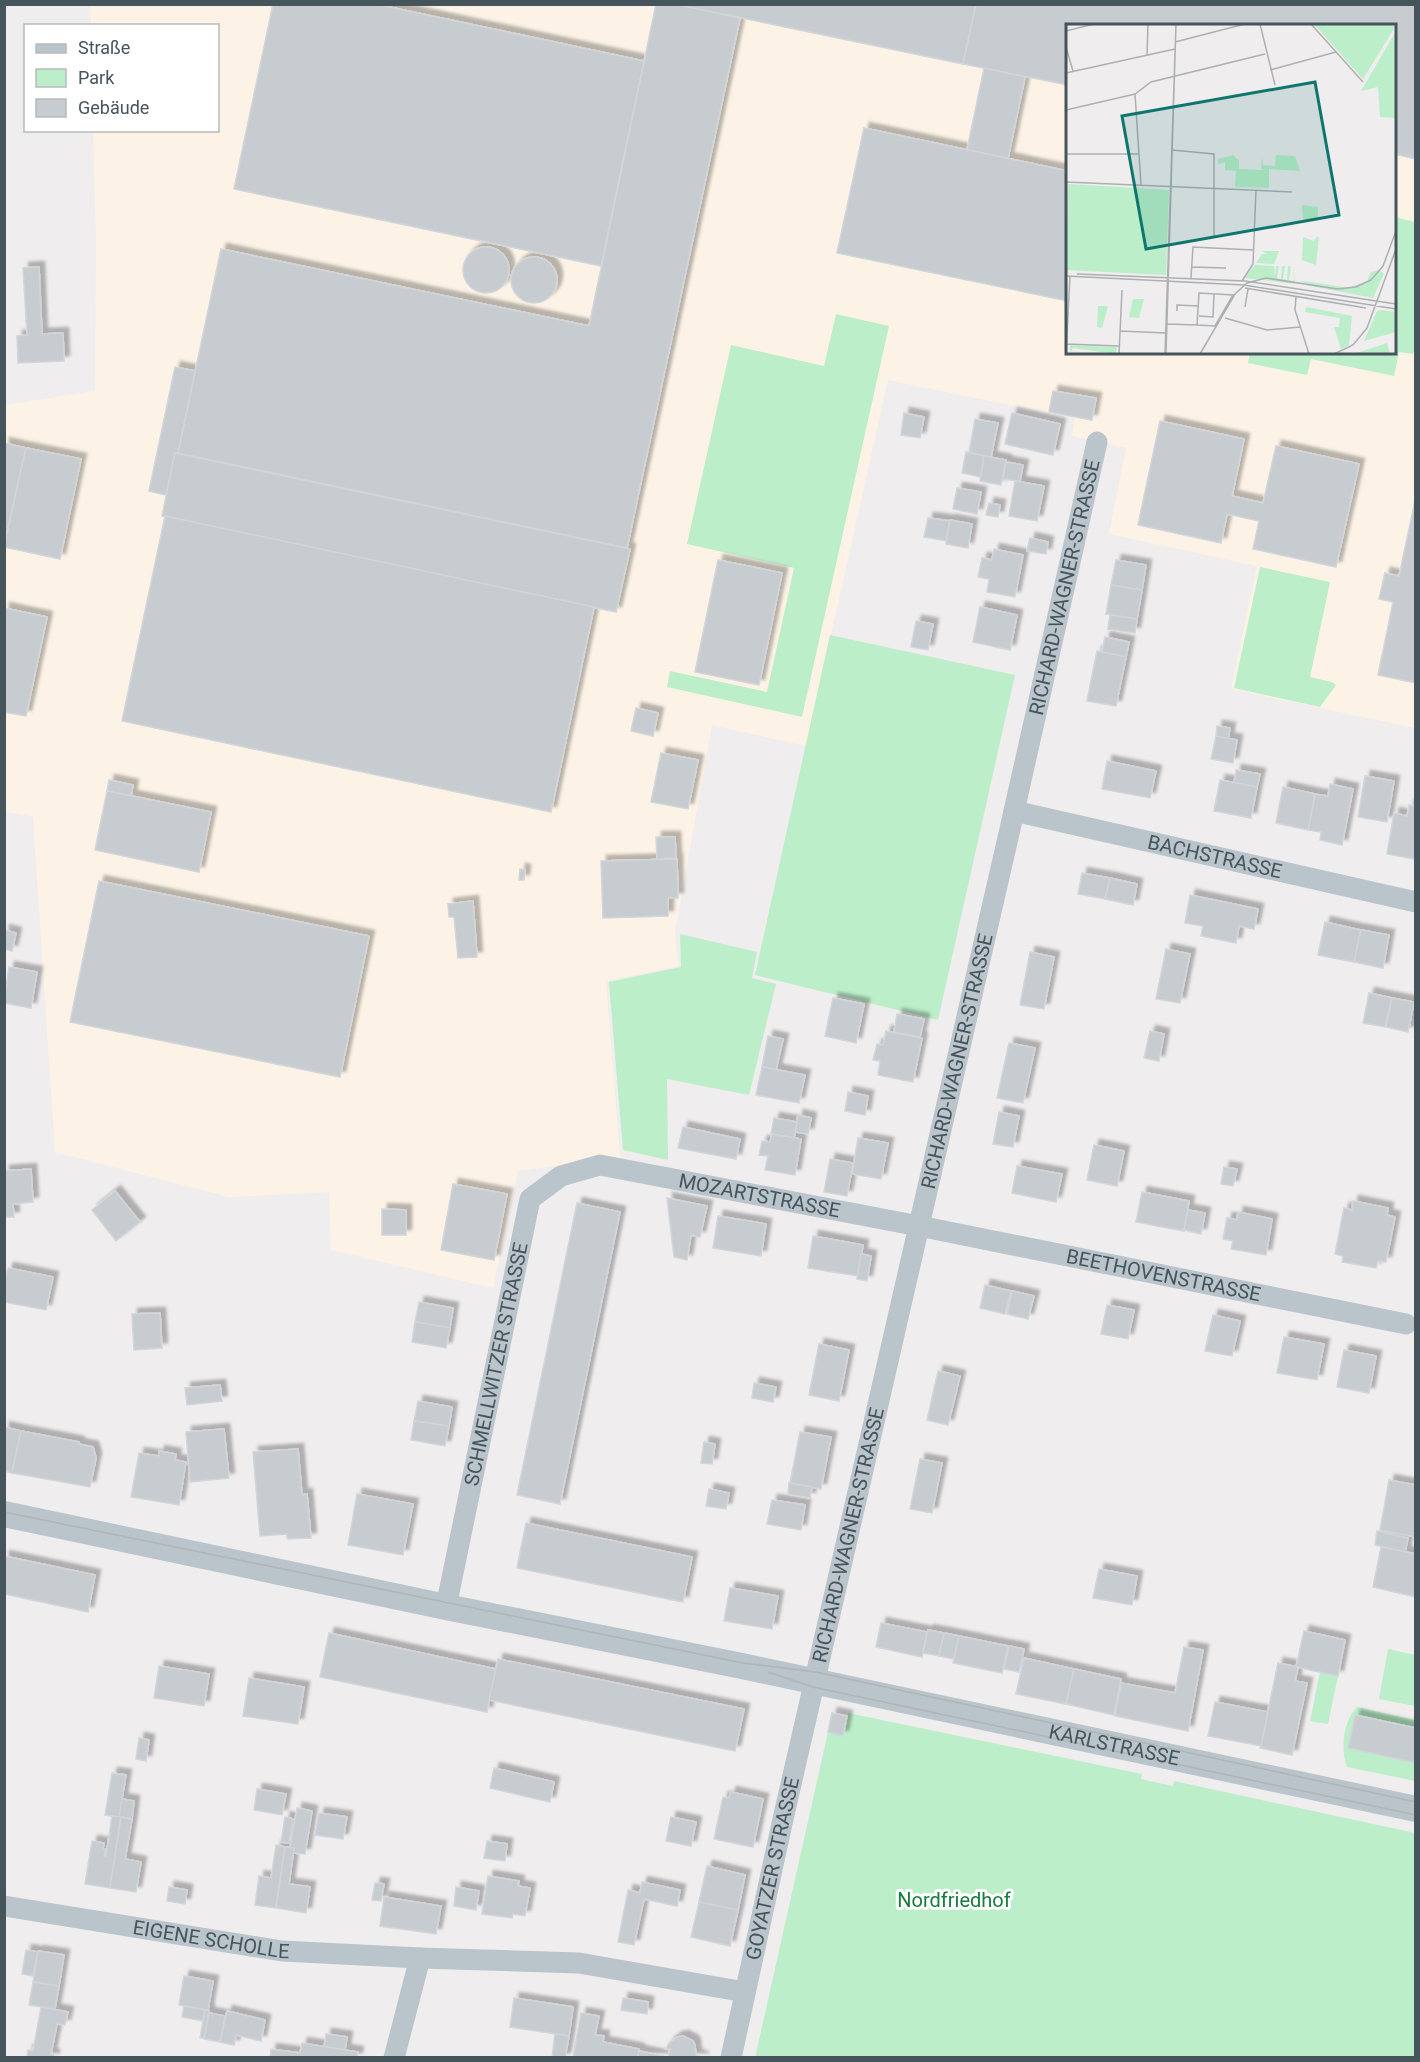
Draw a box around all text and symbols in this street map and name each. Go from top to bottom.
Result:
legend [24,24,219,132]
inset map [1066,24,1396,354]
text: Straße [78,37,130,58]
text: Park [78,67,115,88]
text: Gebäude [78,97,149,118]
street label: RICHARD-WAGNER-STRASSE [1024,457,1105,717]
street label: BACHSTRASSE [1145,830,1284,883]
street label: RICHARD-WAGNER-STRASSE [916,931,998,1191]
street label: MOZARTSTRASSE [677,1168,842,1223]
street label: SCHMELLWITZER STRASSE [459,1240,533,1488]
street label: BEETHOVENSTRASSE [1064,1244,1263,1307]
street label: RICHARD-WAGNER-STRASSE [807,1405,889,1665]
street label: KARLSTRASSE [1047,1719,1182,1771]
street label: GOYATZER STRASSE [741,1775,804,1962]
park label: Nordfriedhof [897,1888,1011,1912]
street label: EIGENE SCHOLLE [131,1915,290,1963]

